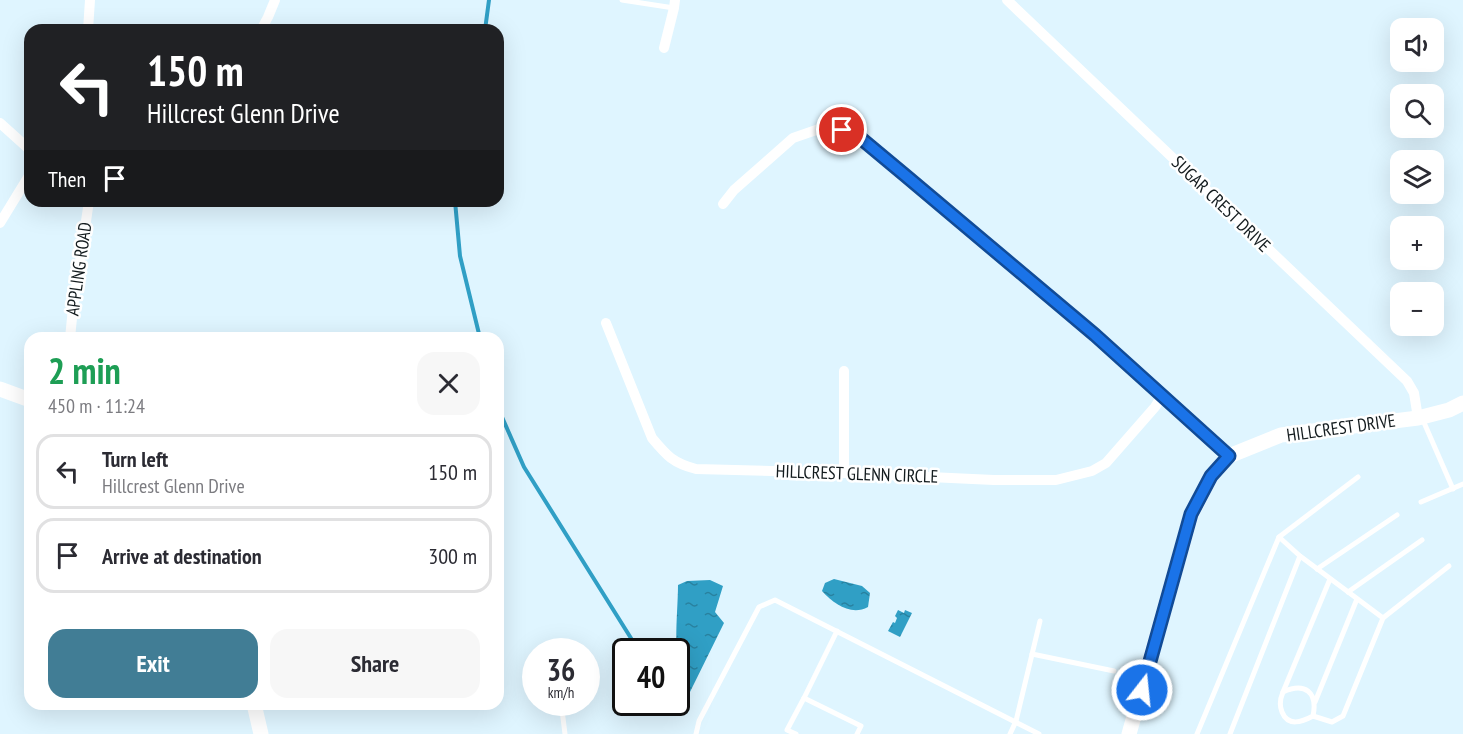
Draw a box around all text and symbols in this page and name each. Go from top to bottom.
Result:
map controls [1390,18,1444,336]
button: sound [1390,18,1444,72]
text: 150 m [147,43,244,98]
icon: left [48,48,126,126]
button: search [1390,84,1444,138]
text: Hillcrest Glenn Drive [147,96,340,130]
pin [816,104,867,155]
icon: arrive [825,113,858,146]
button: layers [1390,150,1444,204]
street label: SUGAR CREST DRIVE [1167,151,1276,257]
icon: arrive [98,162,131,195]
text: Then [48,165,86,193]
button: + [1390,216,1444,270]
street label: APPLING ROAD [61,221,96,317]
button: − [1390,282,1444,336]
text: 2 min [48,347,121,394]
button: close [417,352,480,415]
text: 450 m · 11:24 [48,393,145,419]
street label: HILLCREST DRIVE [1285,408,1397,447]
text: Turn left [102,445,168,473]
icon: left [51,455,84,488]
text: 150 m [428,458,477,486]
street label: HILLCREST GLENN CIRCLE [775,459,939,488]
text: Hillcrest Glenn Drive [102,473,245,499]
icon: arrive [51,539,84,572]
text: Arrive at destination [102,542,262,570]
text: 300 m [428,542,477,570]
button: Exit [48,629,258,698]
button: Share [270,629,480,698]
speed limit sign: 40 [612,638,690,716]
text: 36 [547,650,575,689]
position arrow [1110,658,1174,722]
text: km/h [548,683,574,702]

